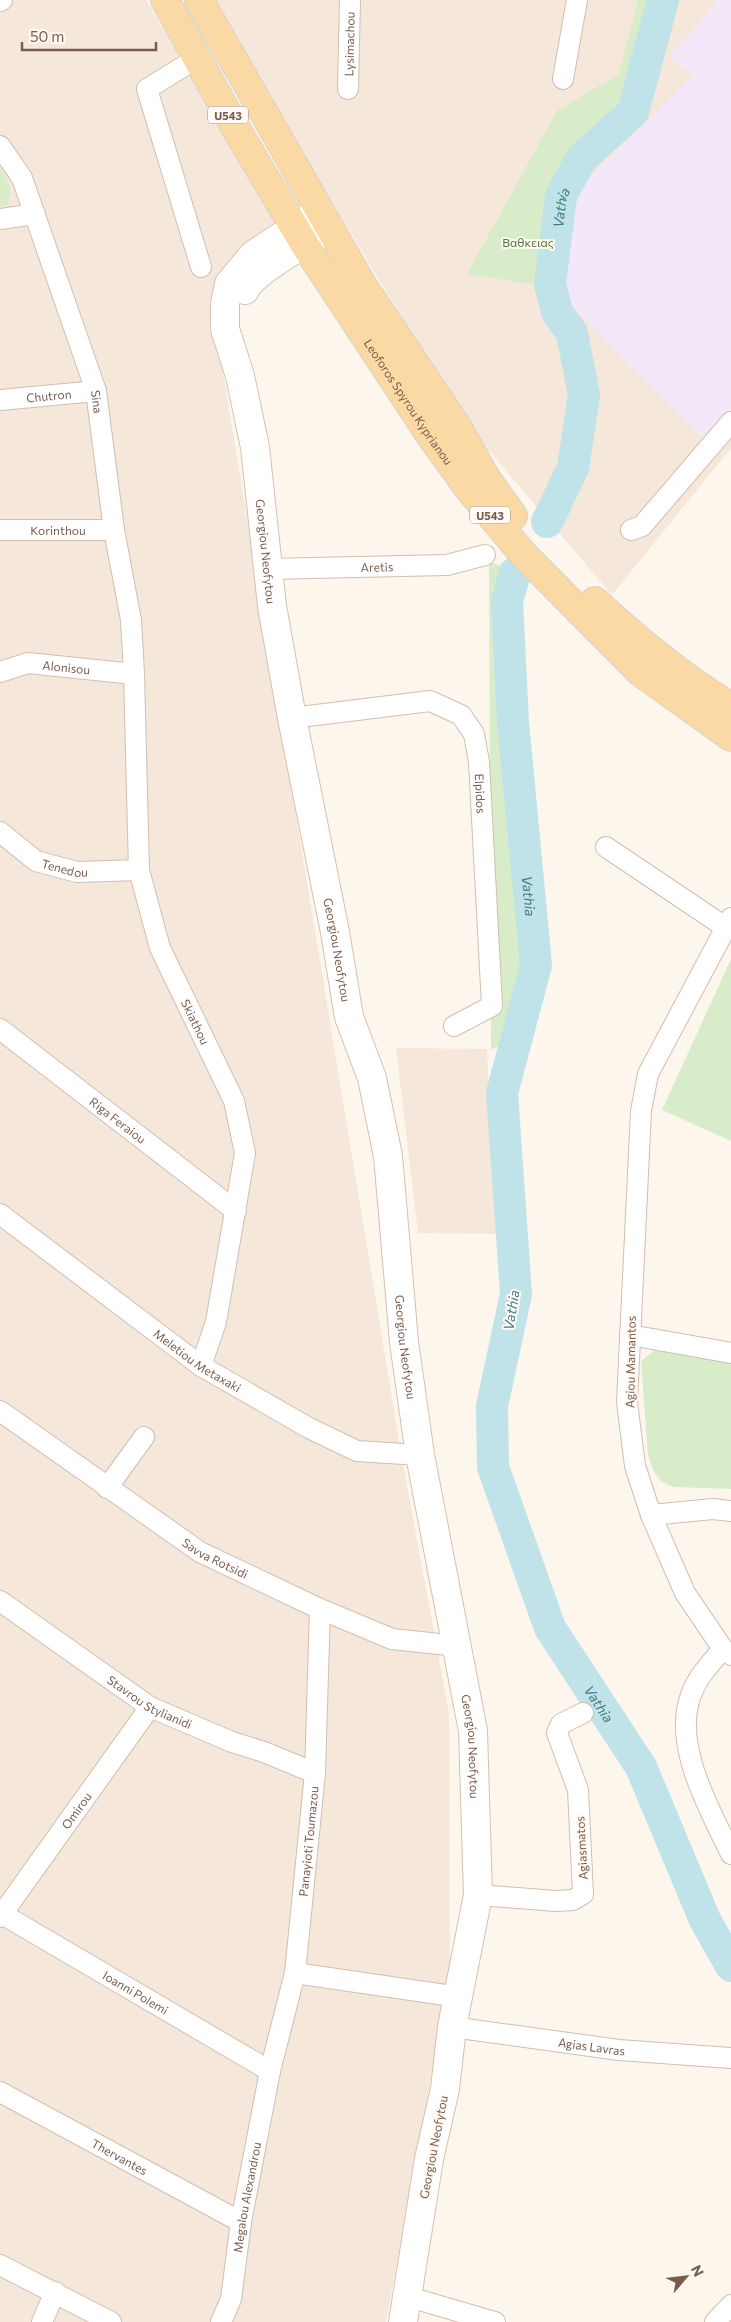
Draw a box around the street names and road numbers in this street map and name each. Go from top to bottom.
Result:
street label: Lysimachou [341,11,357,77]
road number: U543 [208,106,248,124]
street label: Leoforos Spyrou Kyprianou [362,336,456,467]
street label: Chutron [26,386,72,405]
street label: Sina [89,389,106,414]
street label: Georgiou Neofytou [254,498,279,604]
road number: U543 [470,506,510,524]
street label: Korinthou [30,523,86,537]
street label: Aretis [361,559,393,574]
street label: Alonisou [42,658,91,676]
street label: Elpidos [473,773,489,814]
street label: Tenedou [40,856,88,879]
street label: Georgiou Neofytou [321,897,353,1003]
street label: Skiathou [179,997,213,1047]
street label: Riga Feraiou [87,1094,149,1146]
street label: Georgiou Neofytou [393,1294,419,1400]
street label: Agiou Mamantos [622,1316,638,1408]
street label: Meletiou Metaxaki [151,1326,244,1395]
street label: Savva Rotsidi [180,1535,250,1581]
street label: Stavrou Stylianidi [105,1672,194,1731]
street label: Georgiou Neofytou [459,1693,482,1799]
street label: Panayioti Toumazou [296,1785,321,1897]
street label: Omirou [58,1789,94,1832]
street label: Agiasmatos [572,1816,590,1880]
street label: Ioanni Polemi [100,1968,171,2017]
street label: Agias Lavras [557,2035,626,2057]
street label: Georgiou Neofytou [416,2094,450,2200]
street label: Thervantes [89,2136,150,2177]
street label: Megalou Alexandrou [230,2141,263,2254]

